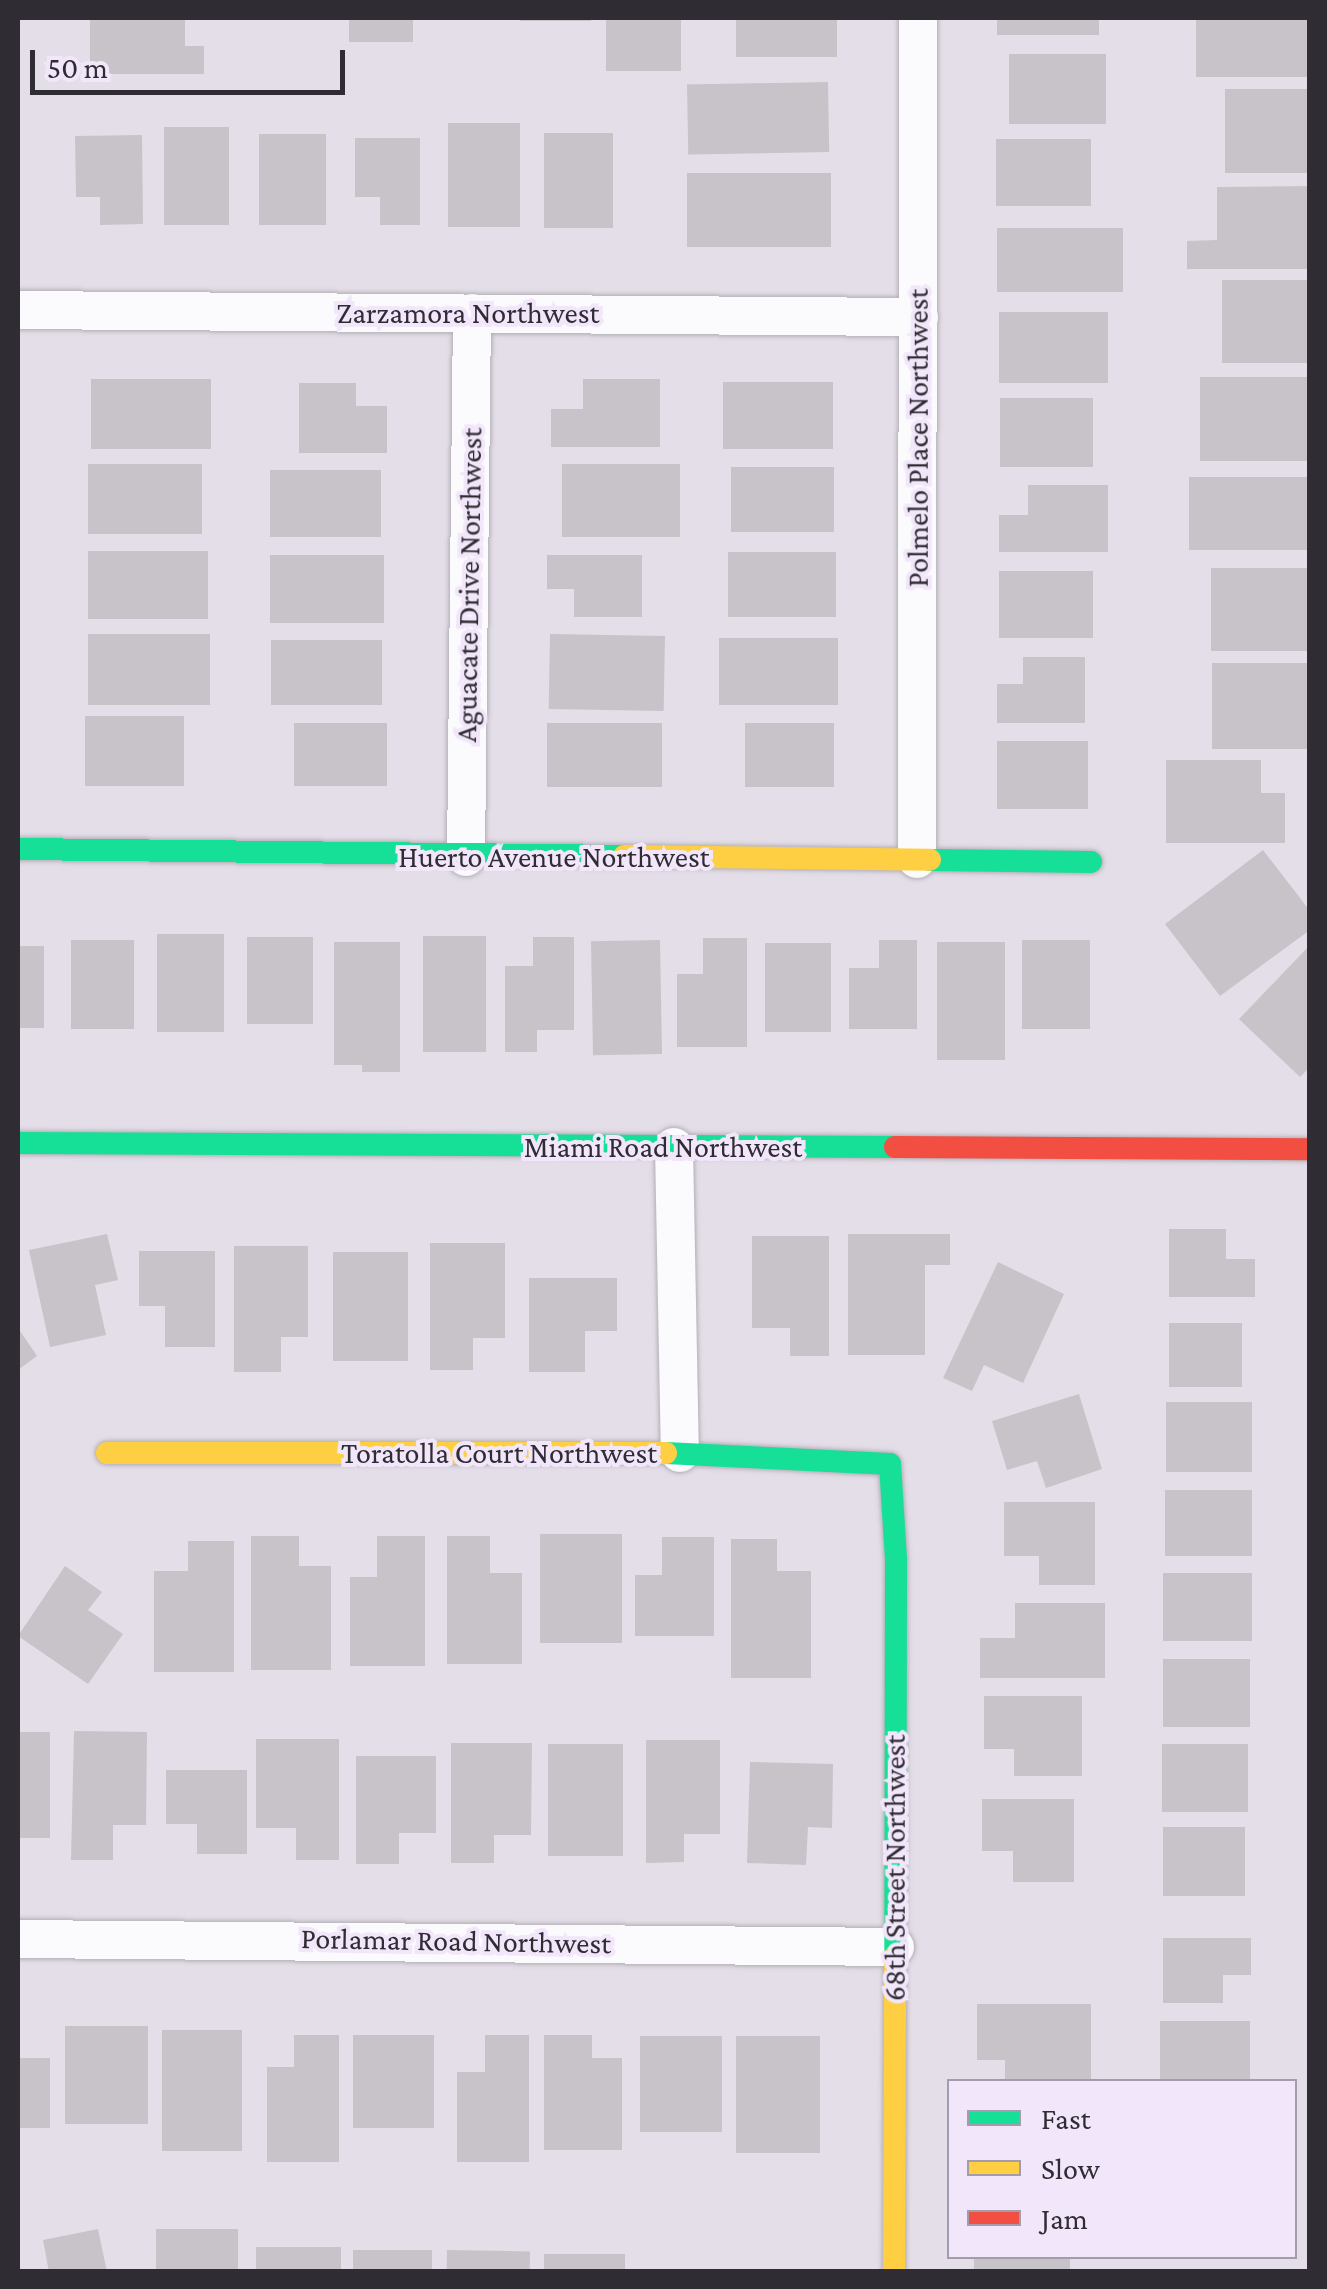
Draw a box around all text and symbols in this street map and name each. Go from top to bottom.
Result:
scale bar [35,30,350,92]
text: 50 m [47,51,108,84]
street label: Polmelo Place Northwest [900,289,936,587]
street label: Zarzamora Northwest [337,295,599,331]
street label: Aguacate Drive Northwest [448,427,490,743]
street label: Huerto Avenue Northwest [398,839,710,875]
street label: Miami Road Northwest [524,1129,802,1165]
street label: Toratolla Court Northwest [341,1435,657,1471]
street label: 68th Street Northwest [877,1735,913,2001]
street label: Porlamar Road Northwest [301,1920,611,1962]
legend [947,2079,1297,2259]
text: Fast [1041,2102,1091,2135]
text: Slow [1041,2152,1100,2185]
text: Jam [1041,2202,1088,2235]

